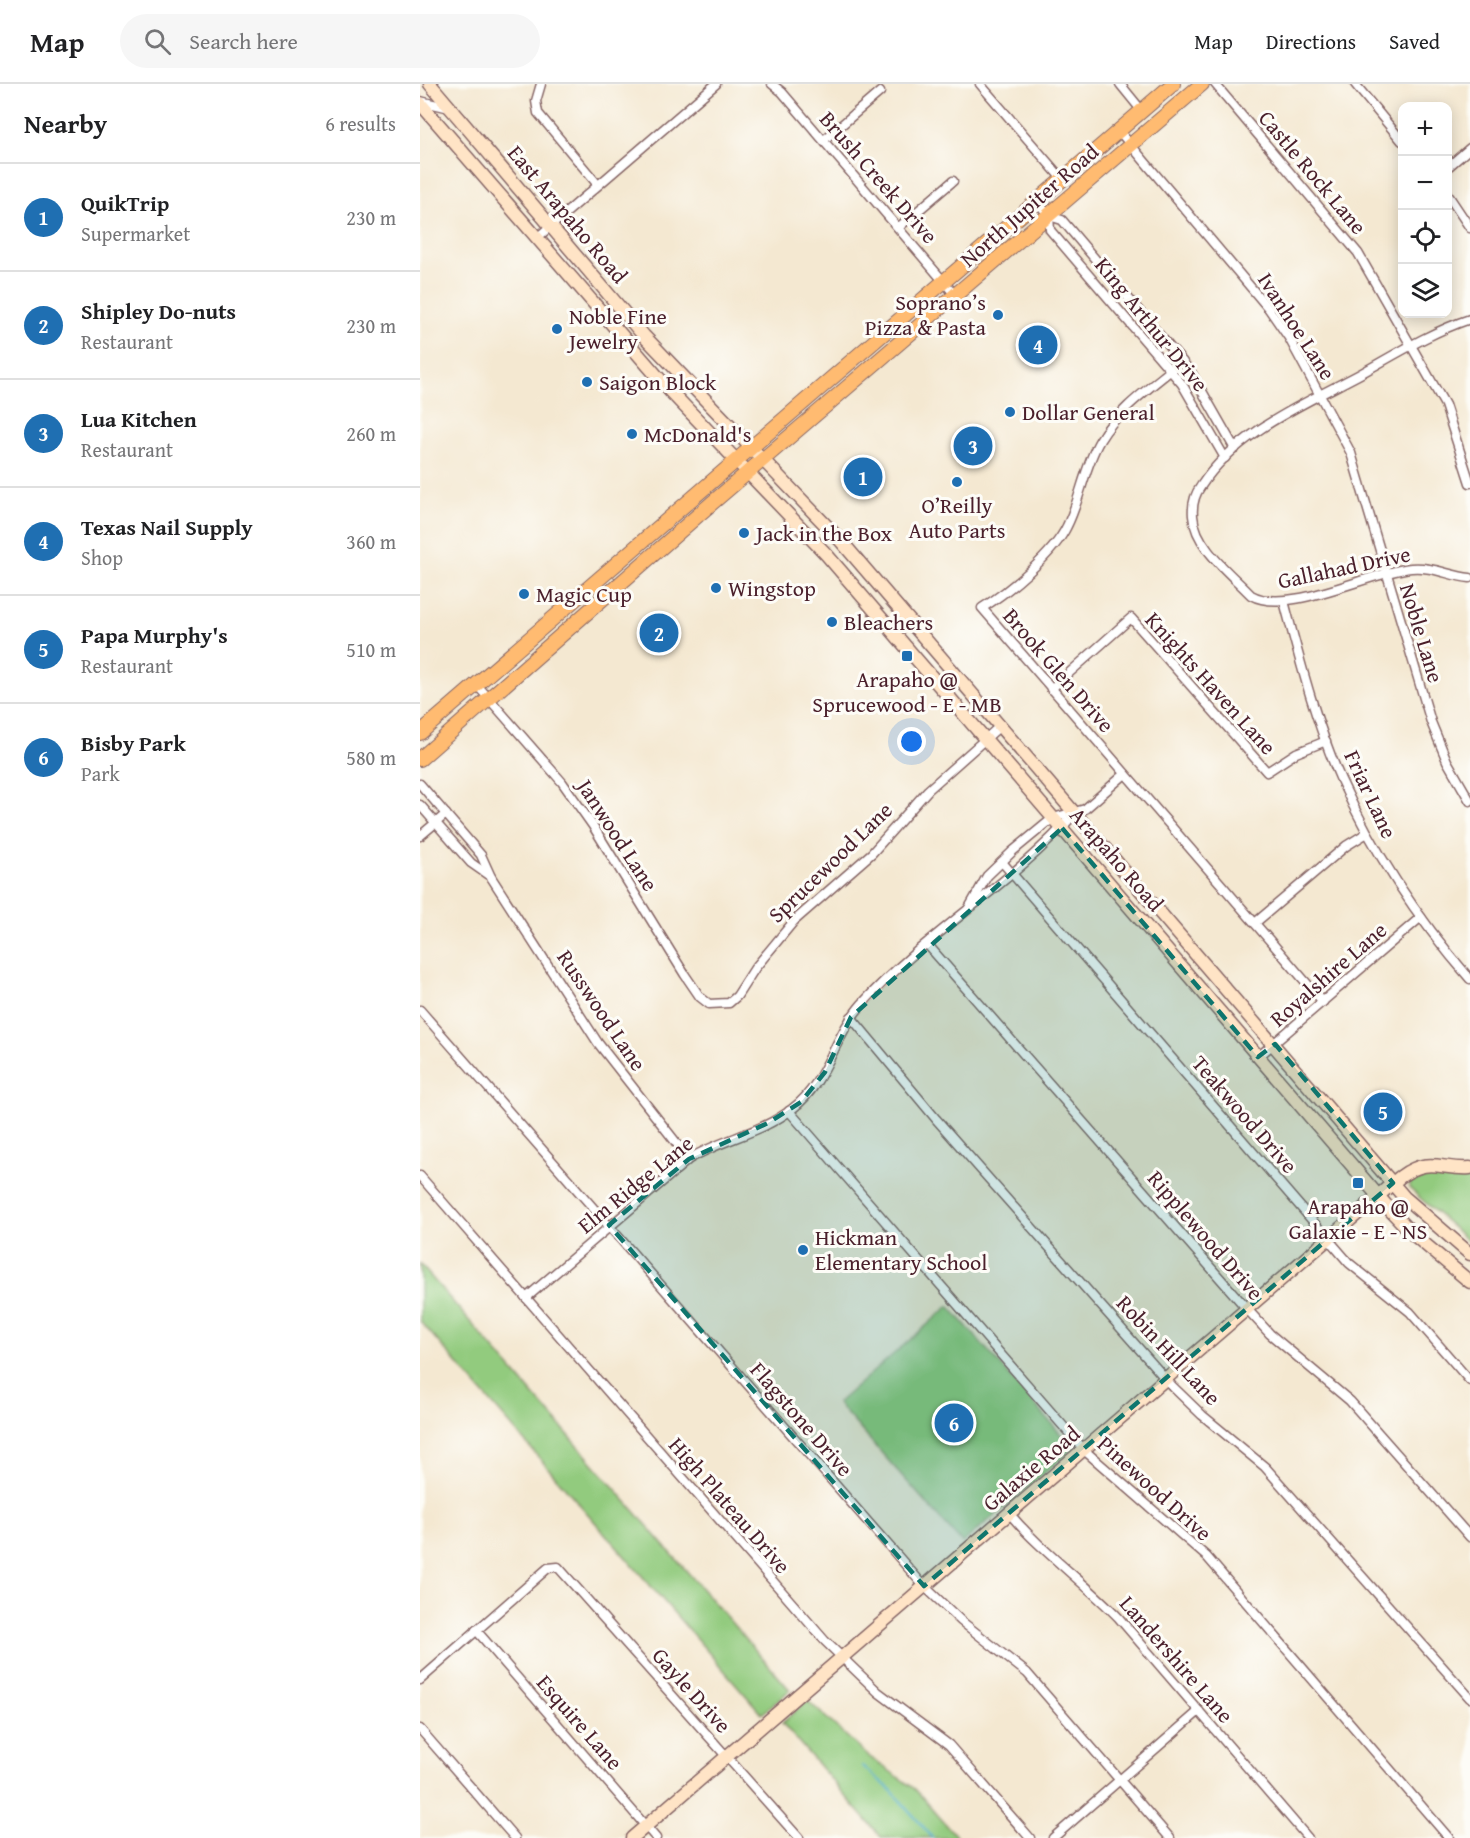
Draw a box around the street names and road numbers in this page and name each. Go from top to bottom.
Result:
street label: Castle Rock Lane [1251,103,1375,241]
street label: Brush Creek Drive [812,104,946,250]
street label: North Jupiter Road [953,136,1106,274]
street label: East Arapaho Road [500,138,636,290]
street label: King Arthur Drive [1088,250,1216,398]
street label: Ivanhoe Lane [1250,266,1344,386]
street label: Gallahad Drive [1275,537,1413,597]
street label: Noble Lane [1392,579,1452,687]
street label: Brook Glen Drive [996,601,1122,739]
street label: Knights Haven Lane [1138,604,1284,762]
street label: Friar Lane [1337,745,1405,843]
street label: Janwood Lane [568,770,666,897]
street label: Sprucewood Lane [761,794,899,930]
street label: Arapaho Road [1063,800,1172,918]
street label: Royalshire Lane [1262,914,1394,1034]
street label: Russwood Lane [550,943,654,1077]
street label: Teakwood Drive [1185,1048,1305,1180]
street label: Elm Ridge Lane [570,1127,700,1241]
street label: Ripplewood Drive [1141,1163,1271,1307]
street label: Robin Hill Lane [1109,1288,1229,1412]
street label: Flagstone Drive [743,1355,861,1483]
street label: Galaxie Road [975,1417,1087,1518]
street label: Pinewood Drive [1091,1428,1219,1548]
street label: High Plateau Drive [662,1430,798,1580]
street label: Landershire Lane [1113,1588,1241,1730]
street label: Gayle Drive [645,1640,739,1740]
street label: Esquire Lane [529,1667,631,1777]

